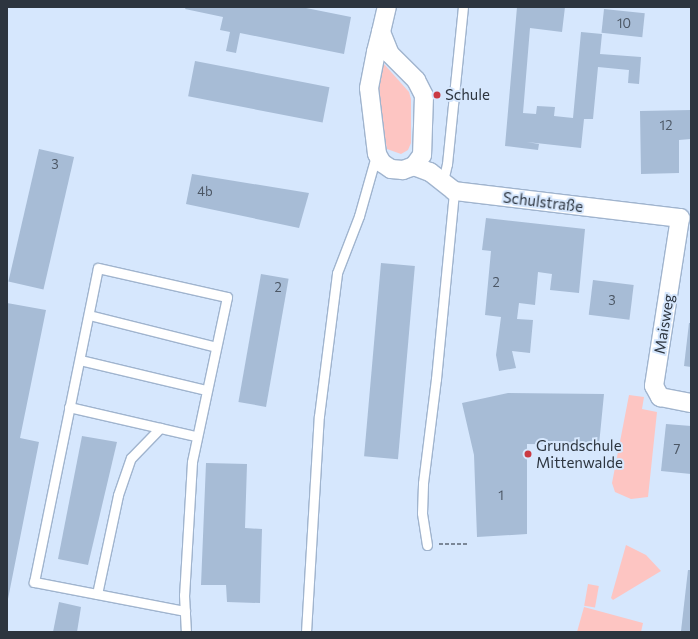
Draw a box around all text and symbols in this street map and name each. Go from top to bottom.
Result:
house number: 10 [617,15,631,31]
place label: Schule [445,86,490,104]
marker: Schule [432,90,442,100]
house number: 12 [660,117,672,133]
house number: 3 [51,156,59,172]
house number: 4b [197,183,213,199]
street label: Schulstraße [502,188,584,216]
house number: 2 [492,274,500,290]
house number: 2 [274,279,282,295]
house number: 3 [608,292,616,308]
street label: Maisweg [650,293,678,355]
place label: Grundschule Mittenwalde [536,436,623,471]
house number: 7 [674,441,680,457]
marker: Grundschule Mittenwalde [523,449,533,459]
house number: 1 [498,487,504,503]

